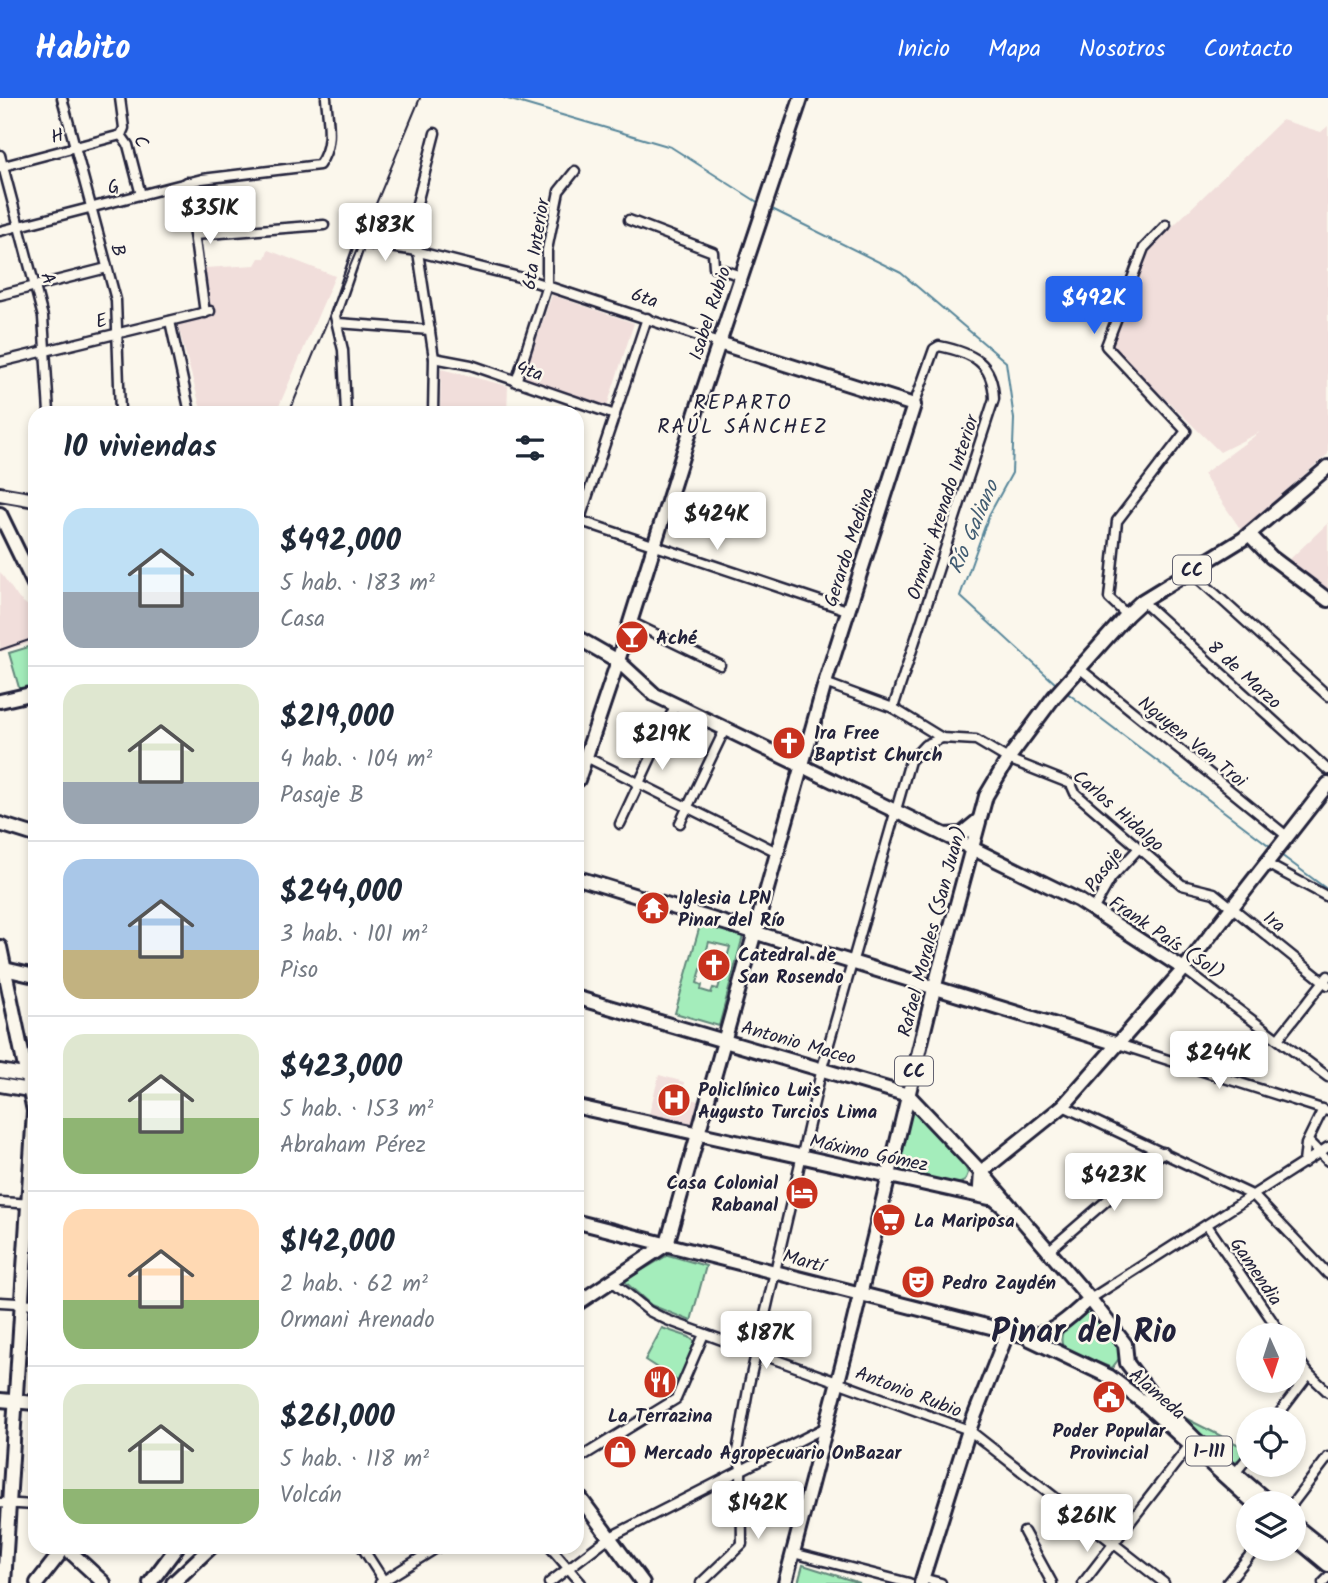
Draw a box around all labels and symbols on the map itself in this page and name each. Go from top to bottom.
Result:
street label: H [47,121,68,153]
street label: C [124,131,156,152]
street label: G [104,172,123,204]
pin: $351K [161,186,259,246]
street label: 6ta Interior [515,195,559,292]
pin: $183K [336,204,434,263]
street label: B [101,241,133,260]
street label: Isabel Rubio [682,263,740,364]
street label: A [31,269,63,288]
pin: $492K [1045,276,1143,336]
street label: 6ta [627,280,662,317]
street label: E [93,306,111,338]
street label: 4ta [512,353,547,390]
district label: REPARTO RAÚL SÁNCHEZ [657,387,829,444]
street label: Ormani Arenado Interior [900,410,989,604]
water label: Río Galiano [940,474,1009,579]
street label: Gerardo Medina [816,484,883,611]
pin: $424K [668,492,766,552]
road number: CC [1173,556,1211,584]
bar icon: Aché [613,618,651,656]
place label: Aché [656,624,698,654]
street label: 8 de Marzo [1199,634,1288,717]
street label: Nguyen Van Troi [1131,689,1254,797]
pin: $219K [613,712,711,772]
place label: 1ra Free Baptist Church [814,719,943,771]
church icon: 1ra Free Baptist Church [770,724,808,762]
street label: Carlos Hidalgo [1065,763,1170,860]
street label: Rafael Morales (San Juan) [890,823,976,1040]
street label: Pasaje [1078,841,1132,899]
place label: Iglesia LPN Pinar del Río [678,884,785,936]
temple icon: Iglesia LPN Pinar del Río [634,889,672,927]
street label: Frank País (Sol) [1102,889,1230,988]
street label: 1ra [1256,904,1291,941]
place label: Catedral de San Rosendo [738,941,844,993]
church icon: Catedral de San Rosendo [695,946,733,984]
street label: Antonio Maceo [738,1013,859,1075]
pin: $244K [1170,1032,1268,1091]
road number: CC [895,1056,933,1086]
place label: Policlínico Luis Augusto Turcios Lima [698,1076,877,1128]
hospital icon: Policlínico Luis Augusto Turcios Lima [655,1081,693,1119]
street label: Máximo Gómez [807,1127,930,1181]
pin: $423K [1065,1154,1163,1213]
place label: Casa Colonial Rabanal [666,1169,779,1221]
hotel icon: Casa Colonial Rabanal [783,1174,821,1212]
supermarket icon: La Mariposa [870,1201,908,1239]
place label: La Mariposa [914,1207,1015,1237]
street label: Gamendia [1221,1232,1289,1313]
street label: Martí [779,1242,831,1283]
theatre icon: Pedro Zaydén [899,1263,937,1301]
place label: Pedro Zaydén [942,1269,1056,1299]
district label: Pinar del Rio [991,1307,1177,1360]
pin: $187K [717,1312,815,1371]
north arrow [1236,1323,1306,1393]
street label: Antonio Rubio [851,1359,966,1427]
street label: Alameda [1121,1361,1192,1428]
restaurant icon: La Terrazina [641,1363,679,1401]
public building icon: Poder Popular Provincial [1090,1378,1128,1416]
place label: La Terrazina [608,1402,713,1432]
place label: Poder Popular Provincial [1053,1417,1167,1469]
shop icon: Mercado Agropecuario OnBazar [601,1433,639,1471]
road number: 1-111 [1186,1436,1232,1466]
place label: Mercado Agropecuario OnBazar [644,1439,903,1469]
pin: $142K [709,1482,807,1541]
pin: $261K [1038,1494,1136,1554]

